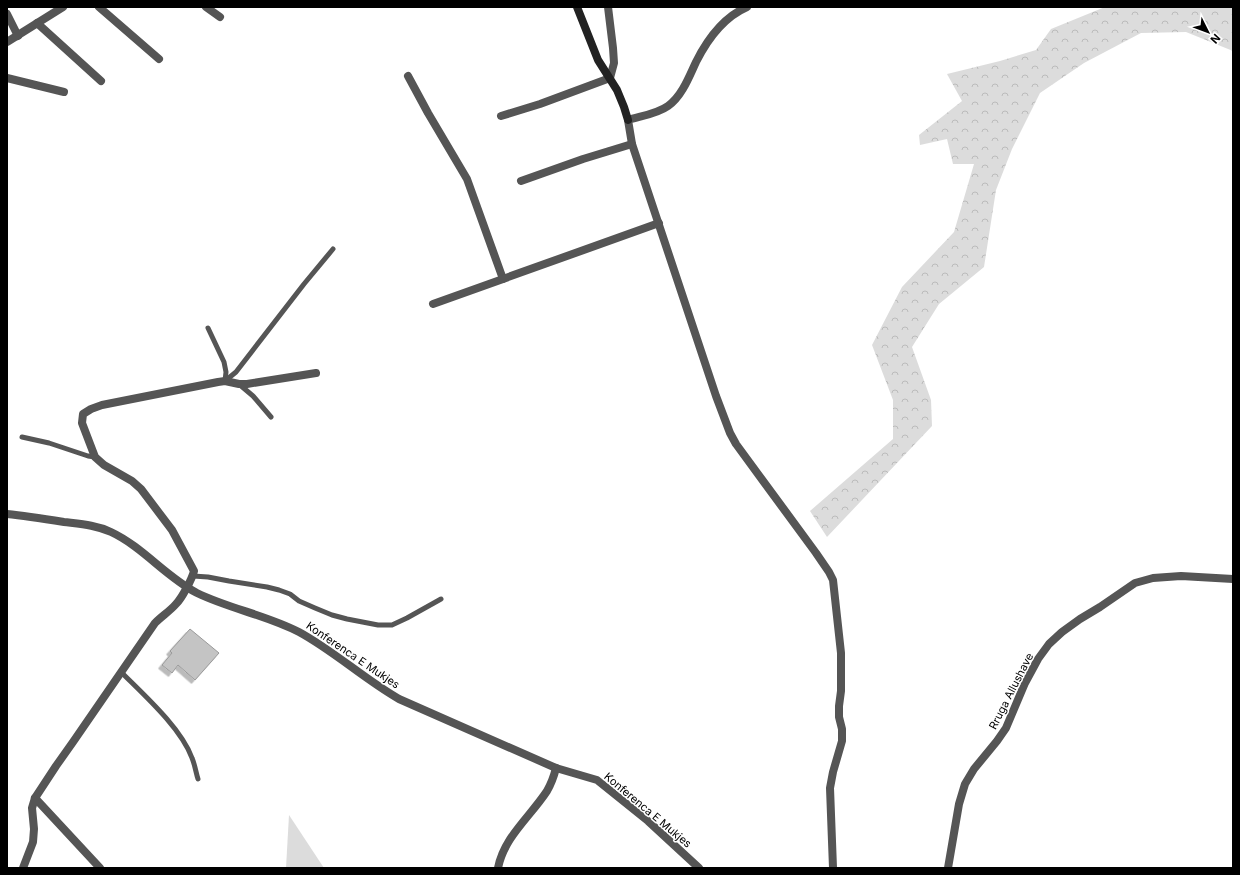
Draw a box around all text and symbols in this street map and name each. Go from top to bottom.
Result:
north arrow [1188,12,1228,52]
text: N [1207,31,1223,46]
street label: Konferenca E Mukjes [304,618,403,692]
street label: Rruga Allushave [986,650,1036,732]
street label: Konferenca E Mukjes [601,769,695,851]

